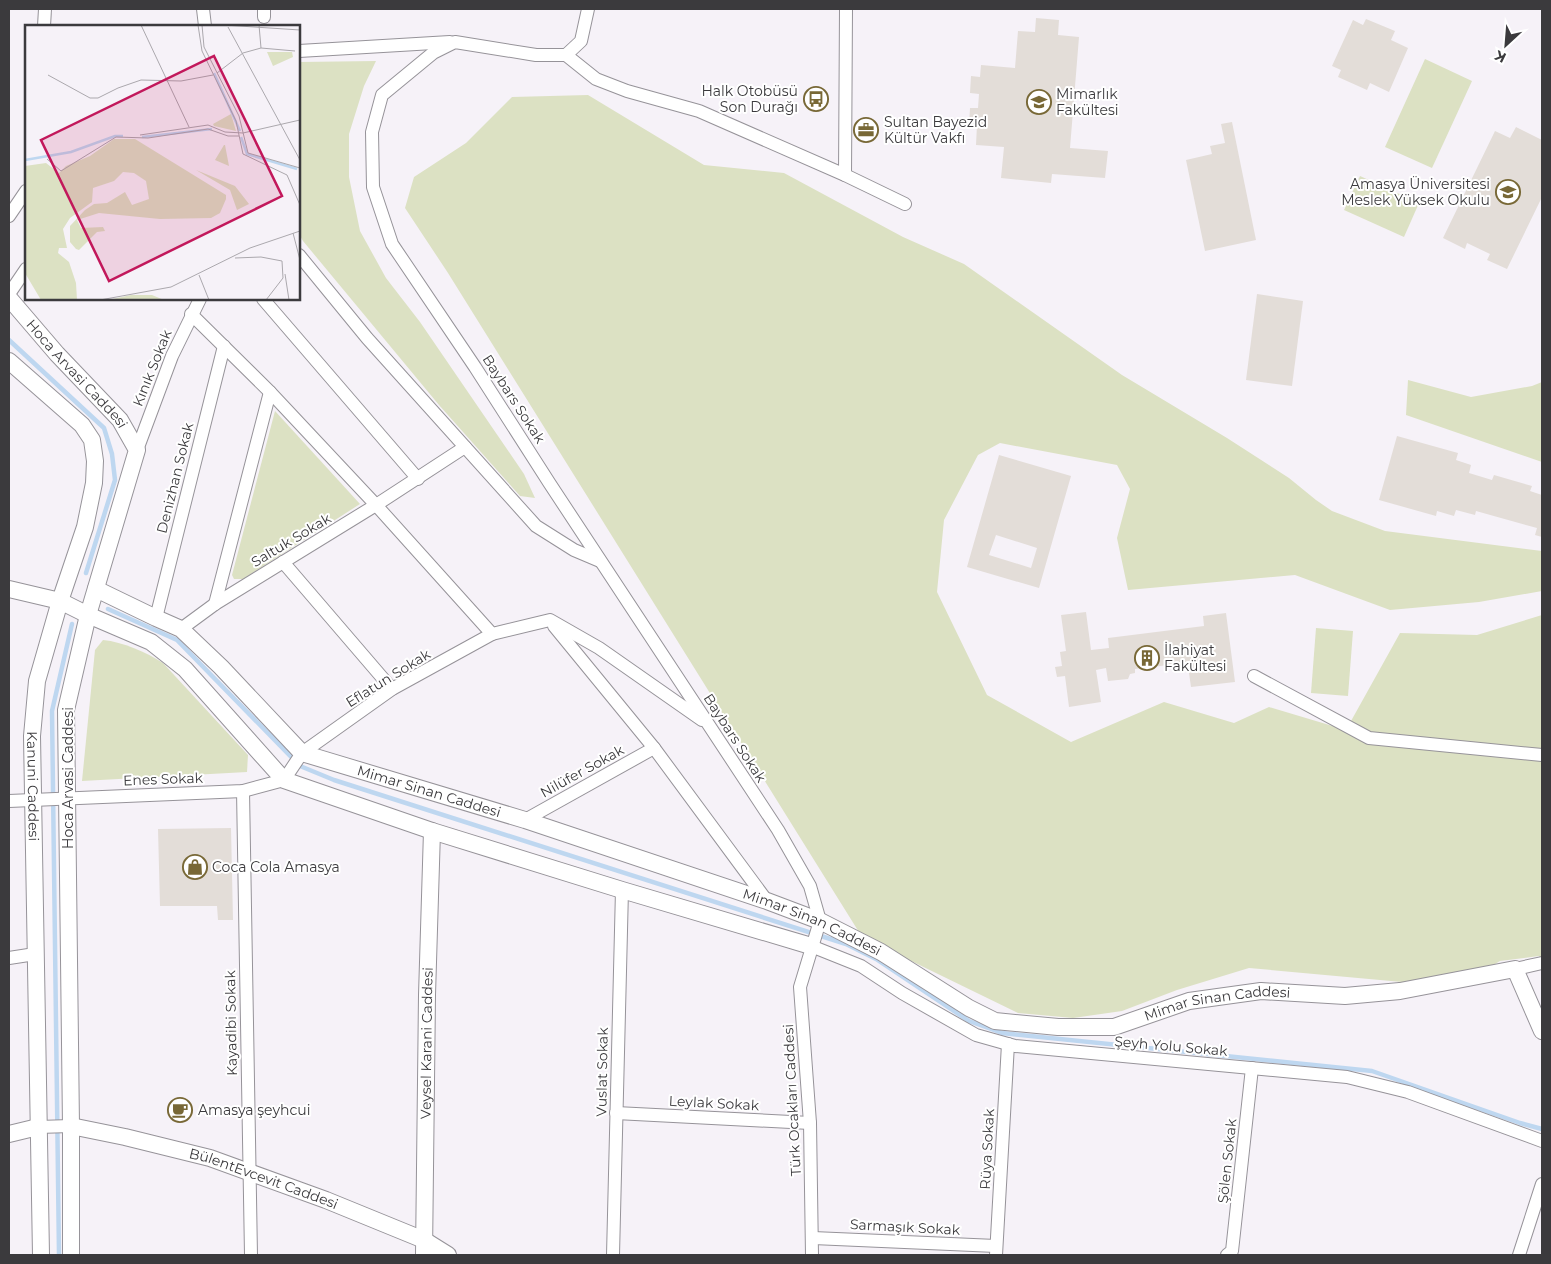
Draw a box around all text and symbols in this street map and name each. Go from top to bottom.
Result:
north arrow [1481,20,1531,70]
inset map [25,25,300,300]
text: K [1491,46,1509,67]
place label: Halk Otobüsü Son Durağı [701,82,798,116]
place label: Mimarlık Fakültesi [1056,85,1119,119]
bus stop icon: Halk Otobüsü Son Durağı [803,86,829,112]
school or university icon: Mimarlık Fakültesi [1026,89,1052,115]
place label: Sultan Bayezid Kültür Vakfı [884,113,987,147]
office icon: Sultan Bayezid Kültür Vakfı [853,117,879,143]
place label: Amasya Üniversitesi Meslek Yüksek Okulu [1341,175,1490,209]
school or university icon: Amasya Üniversitesi Meslek Yüksek Okulu [1495,179,1521,205]
street label: Hoca Arvasi Caddesi [22,316,132,431]
street label: Kınık Sokak [128,326,176,409]
street label: Baybars Sokak [479,351,550,447]
street label: Denizhan Sokak [153,420,198,535]
street label: Saltuk Sokak [248,509,335,571]
place label: İlahiyat Fakültesi [1164,641,1227,675]
street label: Eflatun Sokak [342,644,434,711]
building icon: İlahiyat Fakültesi [1134,645,1160,671]
street label: Baybars Sokak [700,690,771,786]
street label: Hoca Arvasi Caddesi [59,707,77,849]
street label: Kanuni Caddesi [23,731,43,841]
street label: Nilüfer Sokak [537,740,628,801]
street label: Mimar Sinan Caddesi [355,761,503,821]
street label: Enes Sokak [123,769,204,789]
shop icon: Coca Cola Amasya [182,854,208,880]
place label: Coca Cola Amasya [212,858,340,876]
street label: Mimar Sinan Caddesi [741,885,884,960]
street label: Veysel Karani Caddesi [417,967,437,1119]
street label: Kayadibi Sokak [221,969,241,1076]
street label: Mimar Sinan Caddesi [1142,982,1291,1025]
street label: Türk Ocakları Caddesi [779,1024,805,1176]
street label: Vuslat Sokak [592,1027,612,1117]
street label: Şeyh Yolu Sokak [1114,1032,1229,1060]
street label: Leylak Sokak [668,1092,760,1114]
cafe icon: Amasya şeyhcui [167,1097,193,1123]
place label: Amasya şeyhcui [198,1101,311,1119]
street label: Rüya Sokak [976,1107,998,1190]
street label: Şölen Sokak [1214,1117,1240,1204]
street label: BülentEvcevit Caddesi [187,1144,341,1213]
street label: Sarmaşık Sokak [849,1215,961,1239]

